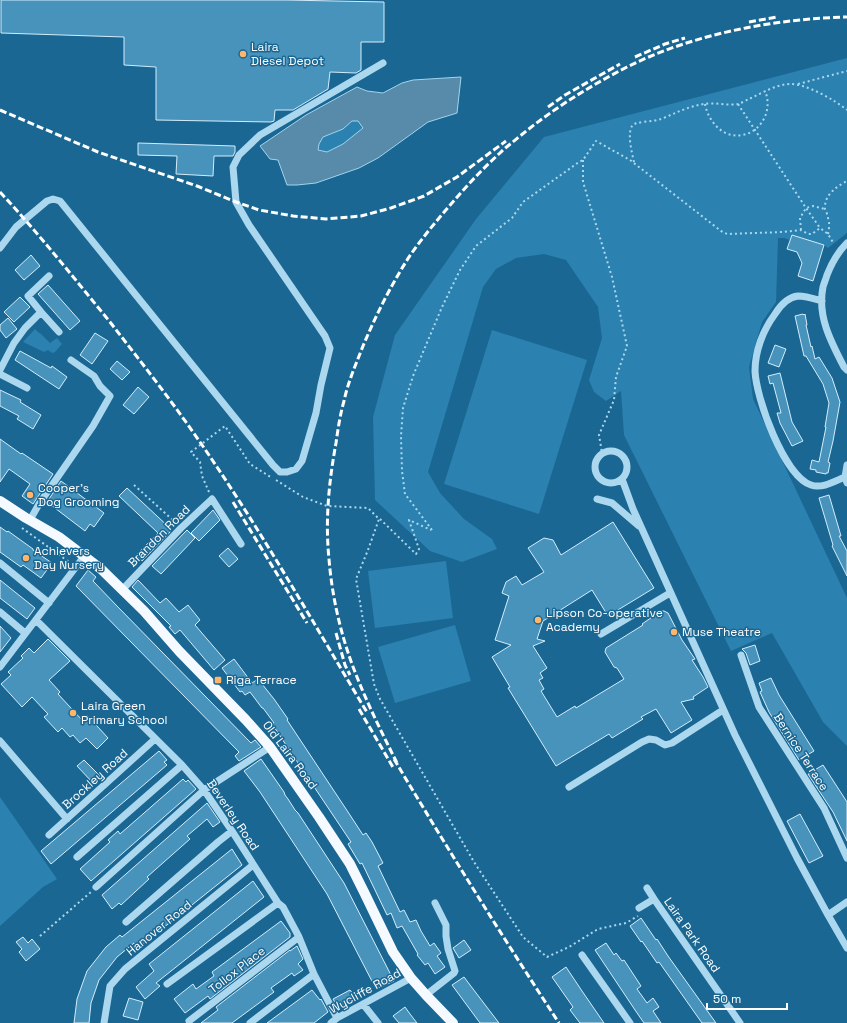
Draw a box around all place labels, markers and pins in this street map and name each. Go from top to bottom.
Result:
place label: Laira Diesel Depot [251,39,324,69]
marker: Laira Diesel Depot [238,49,248,59]
place label: Cooper's Dog Grooming [38,480,120,510]
marker: Cooper's Dog Grooming [25,490,35,500]
place label: Achievers Day Nursery [34,543,104,573]
marker: Achievers Day Nursery [21,553,31,563]
place label: Lipson Co-operative Academy [546,605,663,635]
marker: Lipson Co-operative Academy [533,615,543,625]
place label: Muse Theatre [682,624,761,640]
marker: Muse Theatre [669,627,679,637]
place label: Riga Terrace [226,672,297,688]
marker: Riga Terrace [213,675,223,685]
place label: Laira Green Primary School [81,698,168,728]
marker: Laira Green Primary School [68,708,78,718]

